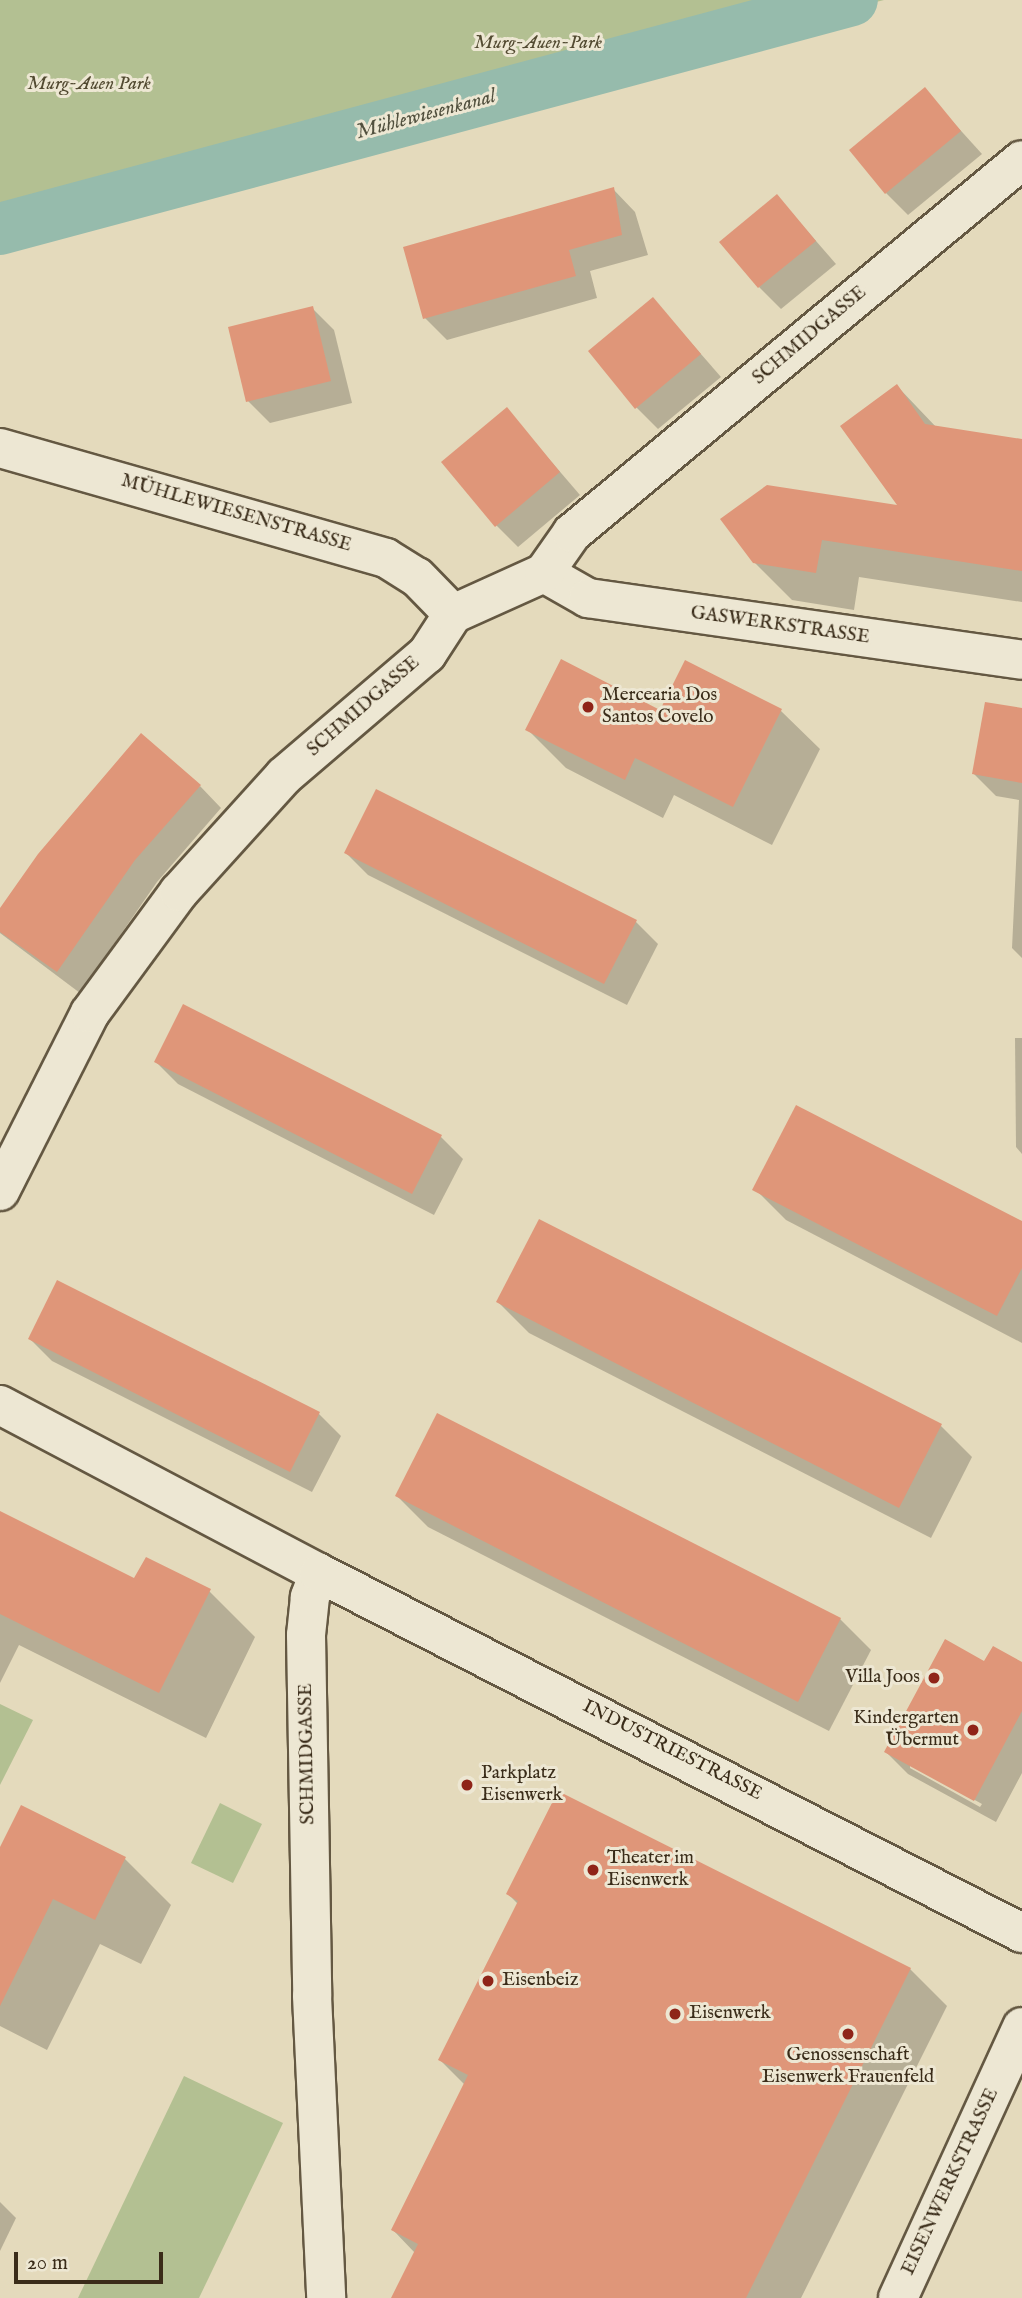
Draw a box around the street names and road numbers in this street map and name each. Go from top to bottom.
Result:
street label: SCHMIDGASSE [749,282,871,390]
street label: MÜHLEWIESENSTRASSE [118,470,354,558]
street label: GASWERKSTRASSE [689,602,871,650]
street label: SCHMIDGASSE [303,652,425,762]
street label: SCHMIDGASSE [295,1683,321,1825]
street label: INDUSTRIESTRASSE [578,1696,766,1806]
street label: EISENWERKSTRASSE [898,2085,1004,2279]

